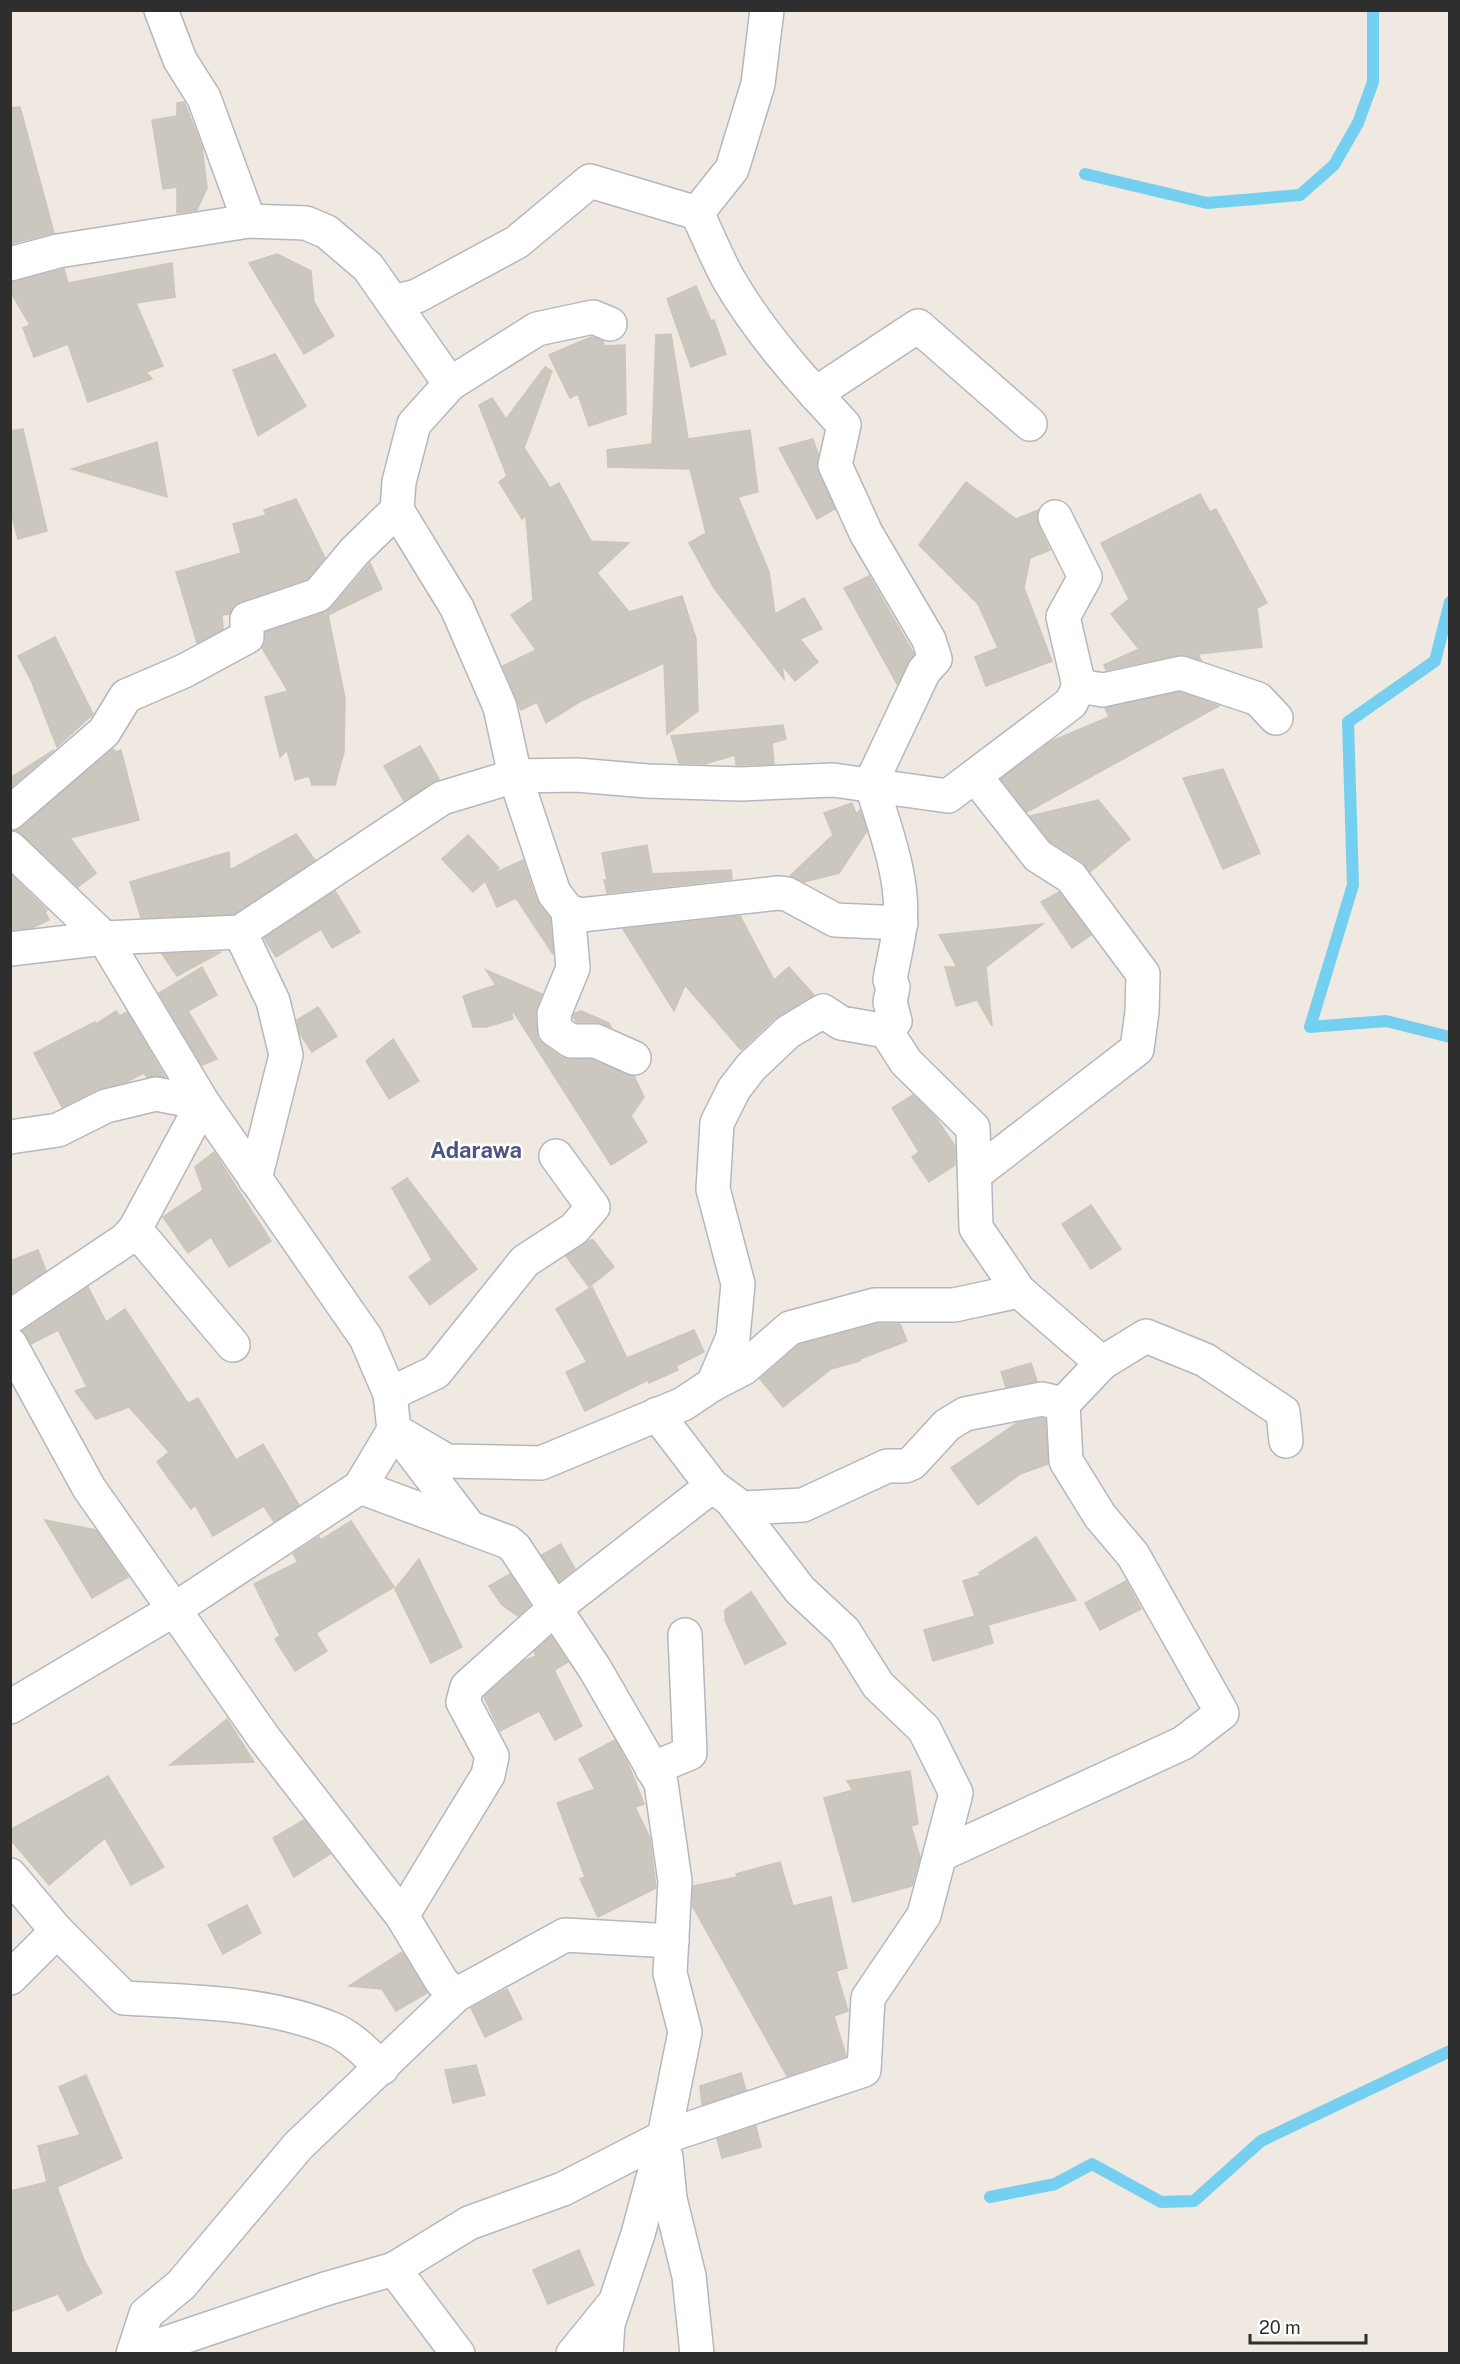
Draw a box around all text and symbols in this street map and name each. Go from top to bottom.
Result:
district label: Adarawa [430,1137,522,1163]
scale bar [1250,2307,1366,2345]
text: 20 m [1259,2317,1301,2338]

